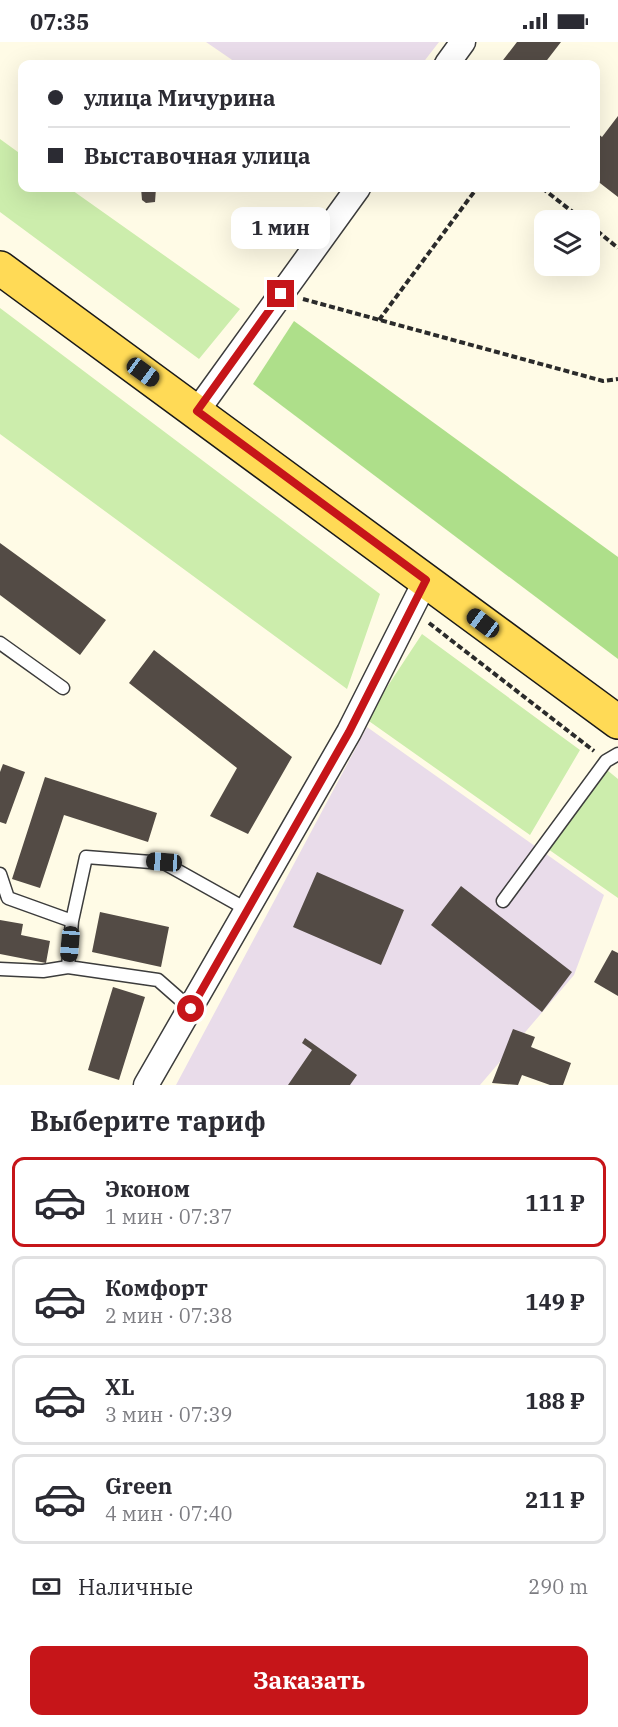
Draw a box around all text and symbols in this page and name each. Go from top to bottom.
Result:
text: 07:35 [30,7,89,36]
text: улица Мичурина [84,83,276,112]
text: Выставочная улица [84,141,311,170]
callout: 1 мин [232,207,330,249]
map controls [534,210,600,276]
button: layers [534,210,600,276]
text: 1 мин [251,214,310,241]
route end [267,280,294,307]
car [123,354,163,390]
car [463,605,503,641]
car [145,852,183,872]
car [59,925,81,963]
route start [177,995,204,1022]
text: Выберите тариф [30,1103,266,1138]
text: Эконом [105,1174,190,1203]
icon: car [33,1175,87,1229]
text: 111 ₽ [525,1188,585,1217]
text: 1 мин · 07:37 [105,1203,233,1230]
text: Комфорт [105,1273,208,1302]
icon: car [33,1274,87,1328]
text: 149 ₽ [525,1287,585,1316]
text: 2 мин · 07:38 [105,1302,233,1329]
text: XL [105,1372,135,1401]
icon: car [33,1373,87,1427]
text: 188 ₽ [525,1386,585,1415]
text: 3 мин · 07:39 [105,1401,233,1428]
text: Green [105,1471,172,1500]
icon: car [33,1472,87,1526]
text: 211 ₽ [525,1485,585,1514]
text: 4 мин · 07:40 [105,1500,233,1527]
icon: cash [30,1570,63,1603]
text: Наличные [78,1572,193,1601]
text: 290 m [528,1573,588,1600]
button: Заказать [30,1646,588,1715]

